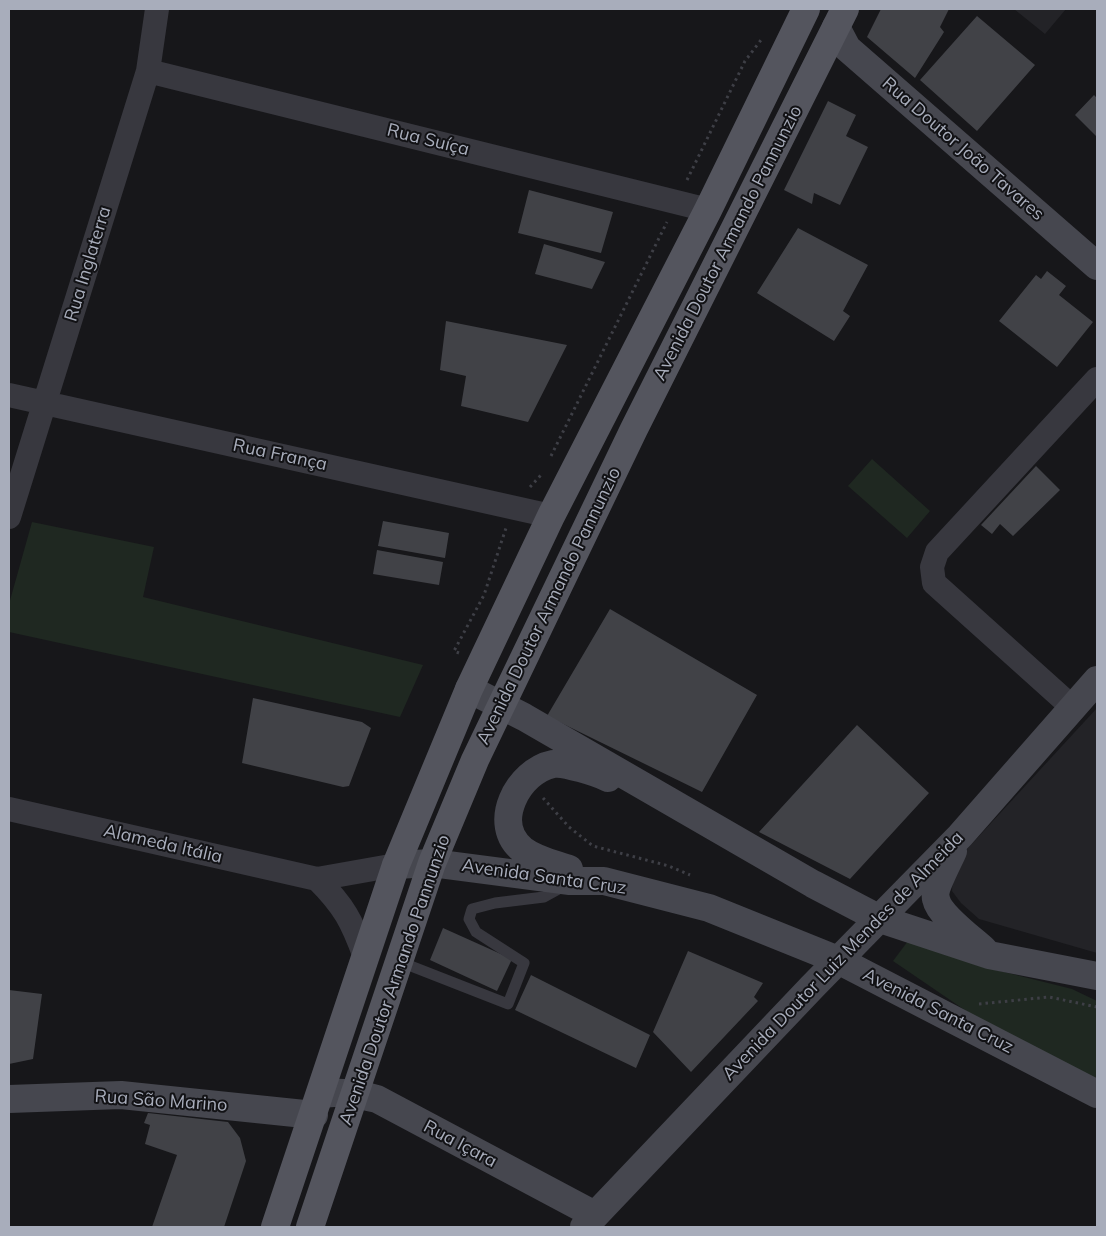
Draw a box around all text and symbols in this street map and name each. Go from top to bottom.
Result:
street label: Rua Doutor João Tavares [878,73,1048,225]
street label: Avenida Doutor Armando Pannunzio [649,102,807,384]
street label: Rua Suíça [385,119,471,161]
street label: Rua Inglaterra [60,204,116,324]
street label: Rua França [231,434,329,476]
street label: Avenida Doutor Armando Pannunzio [472,464,626,748]
street label: Alameda Itália [101,820,225,868]
street label: Avenida Doutor Luiz Mendes de Almeida [718,827,968,1085]
street label: Avenida Doutor Armando Pannunzio [335,832,455,1128]
street label: Avenida Santa Cruz [460,855,628,899]
street label: Avenida Santa Cruz [859,964,1017,1058]
street label: Rua São Marino [94,1086,228,1116]
street label: Rua Içara [420,1116,500,1172]

